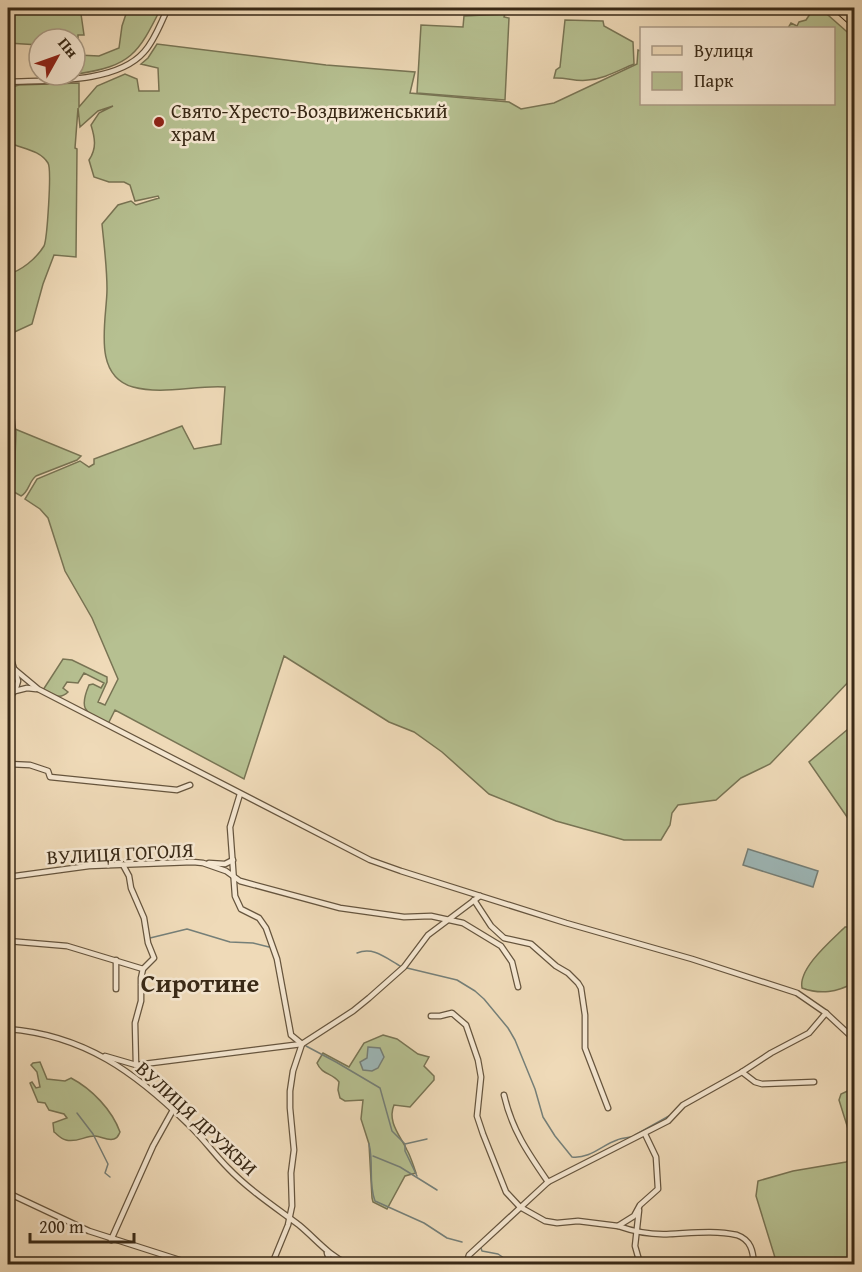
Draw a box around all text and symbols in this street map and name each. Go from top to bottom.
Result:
north arrow [27,27,87,87]
legend [640,27,835,105]
text: Пн [53,32,84,63]
text: Вулиця [694,37,753,64]
text: Парк [694,67,734,94]
place label: Свято-Хресто-Воздвиженський храм [171,96,448,148]
marker: Свято-Хресто-Воздвиженський храм [152,115,166,129]
street label: ВУЛИЦЯ ГОГОЛЯ [46,835,194,871]
district label: Сиротине [141,963,259,1002]
street label: ВУЛИЦЯ ДРУЖБИ [130,1054,264,1182]
scale bar [30,1206,134,1244]
text: 200 m [39,1213,84,1240]

